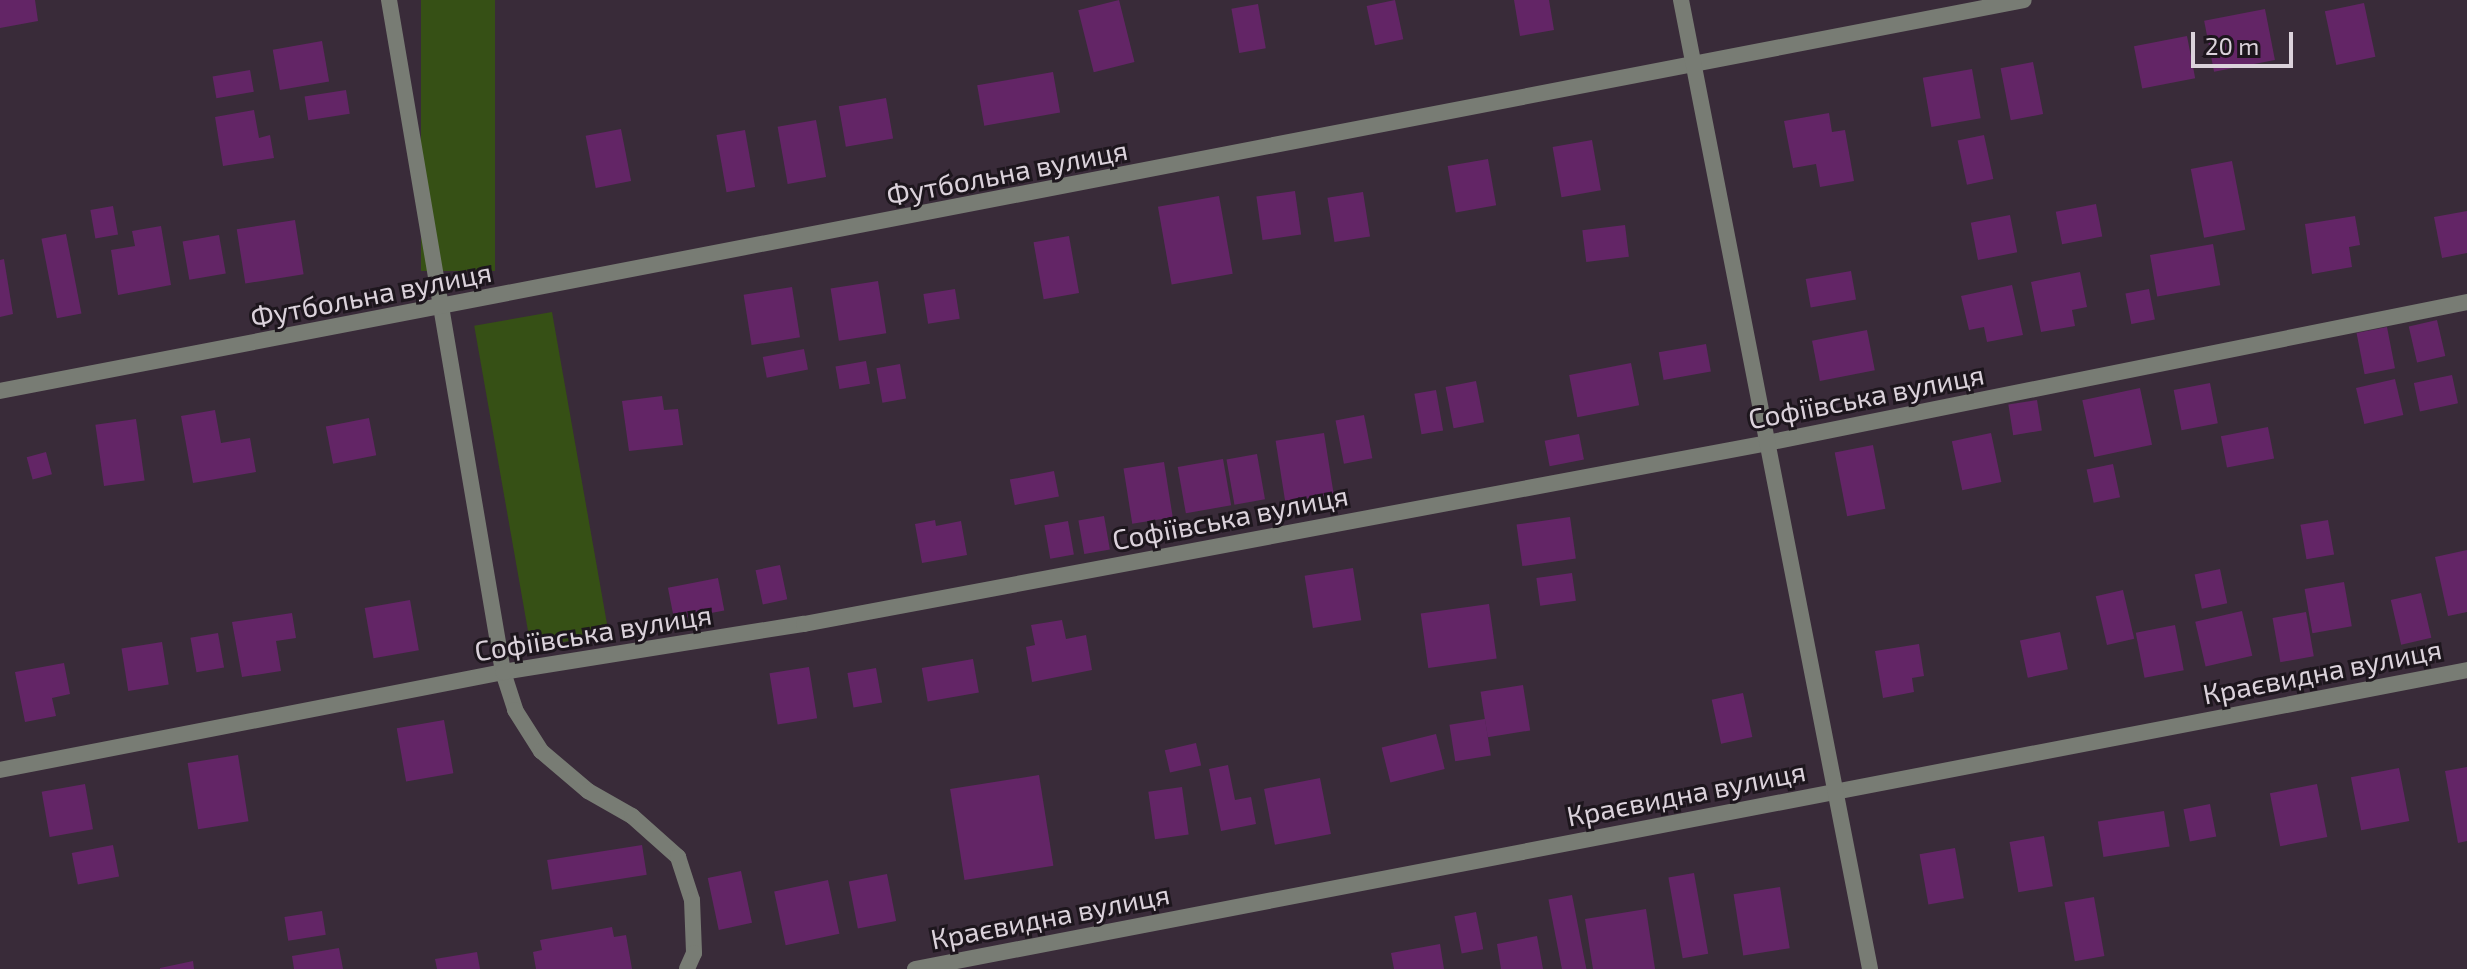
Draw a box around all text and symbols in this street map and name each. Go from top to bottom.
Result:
scale bar [2195,16,2297,66]
text: 20 m [2205,31,2259,60]
street label: Футбольна вулиця [884,132,1130,212]
street label: Футбольна вулиця [248,254,494,334]
street label: Софіївська вулиця [1745,357,1987,435]
street label: Софіївська вулиця [1109,478,1351,556]
street label: Софіївська вулиця [472,597,714,667]
street label: Краєвидна вулиця [2200,631,2444,711]
street label: Краєвидна вулиця [1564,753,1808,833]
street label: Краєвидна вулиця [928,876,1172,956]

